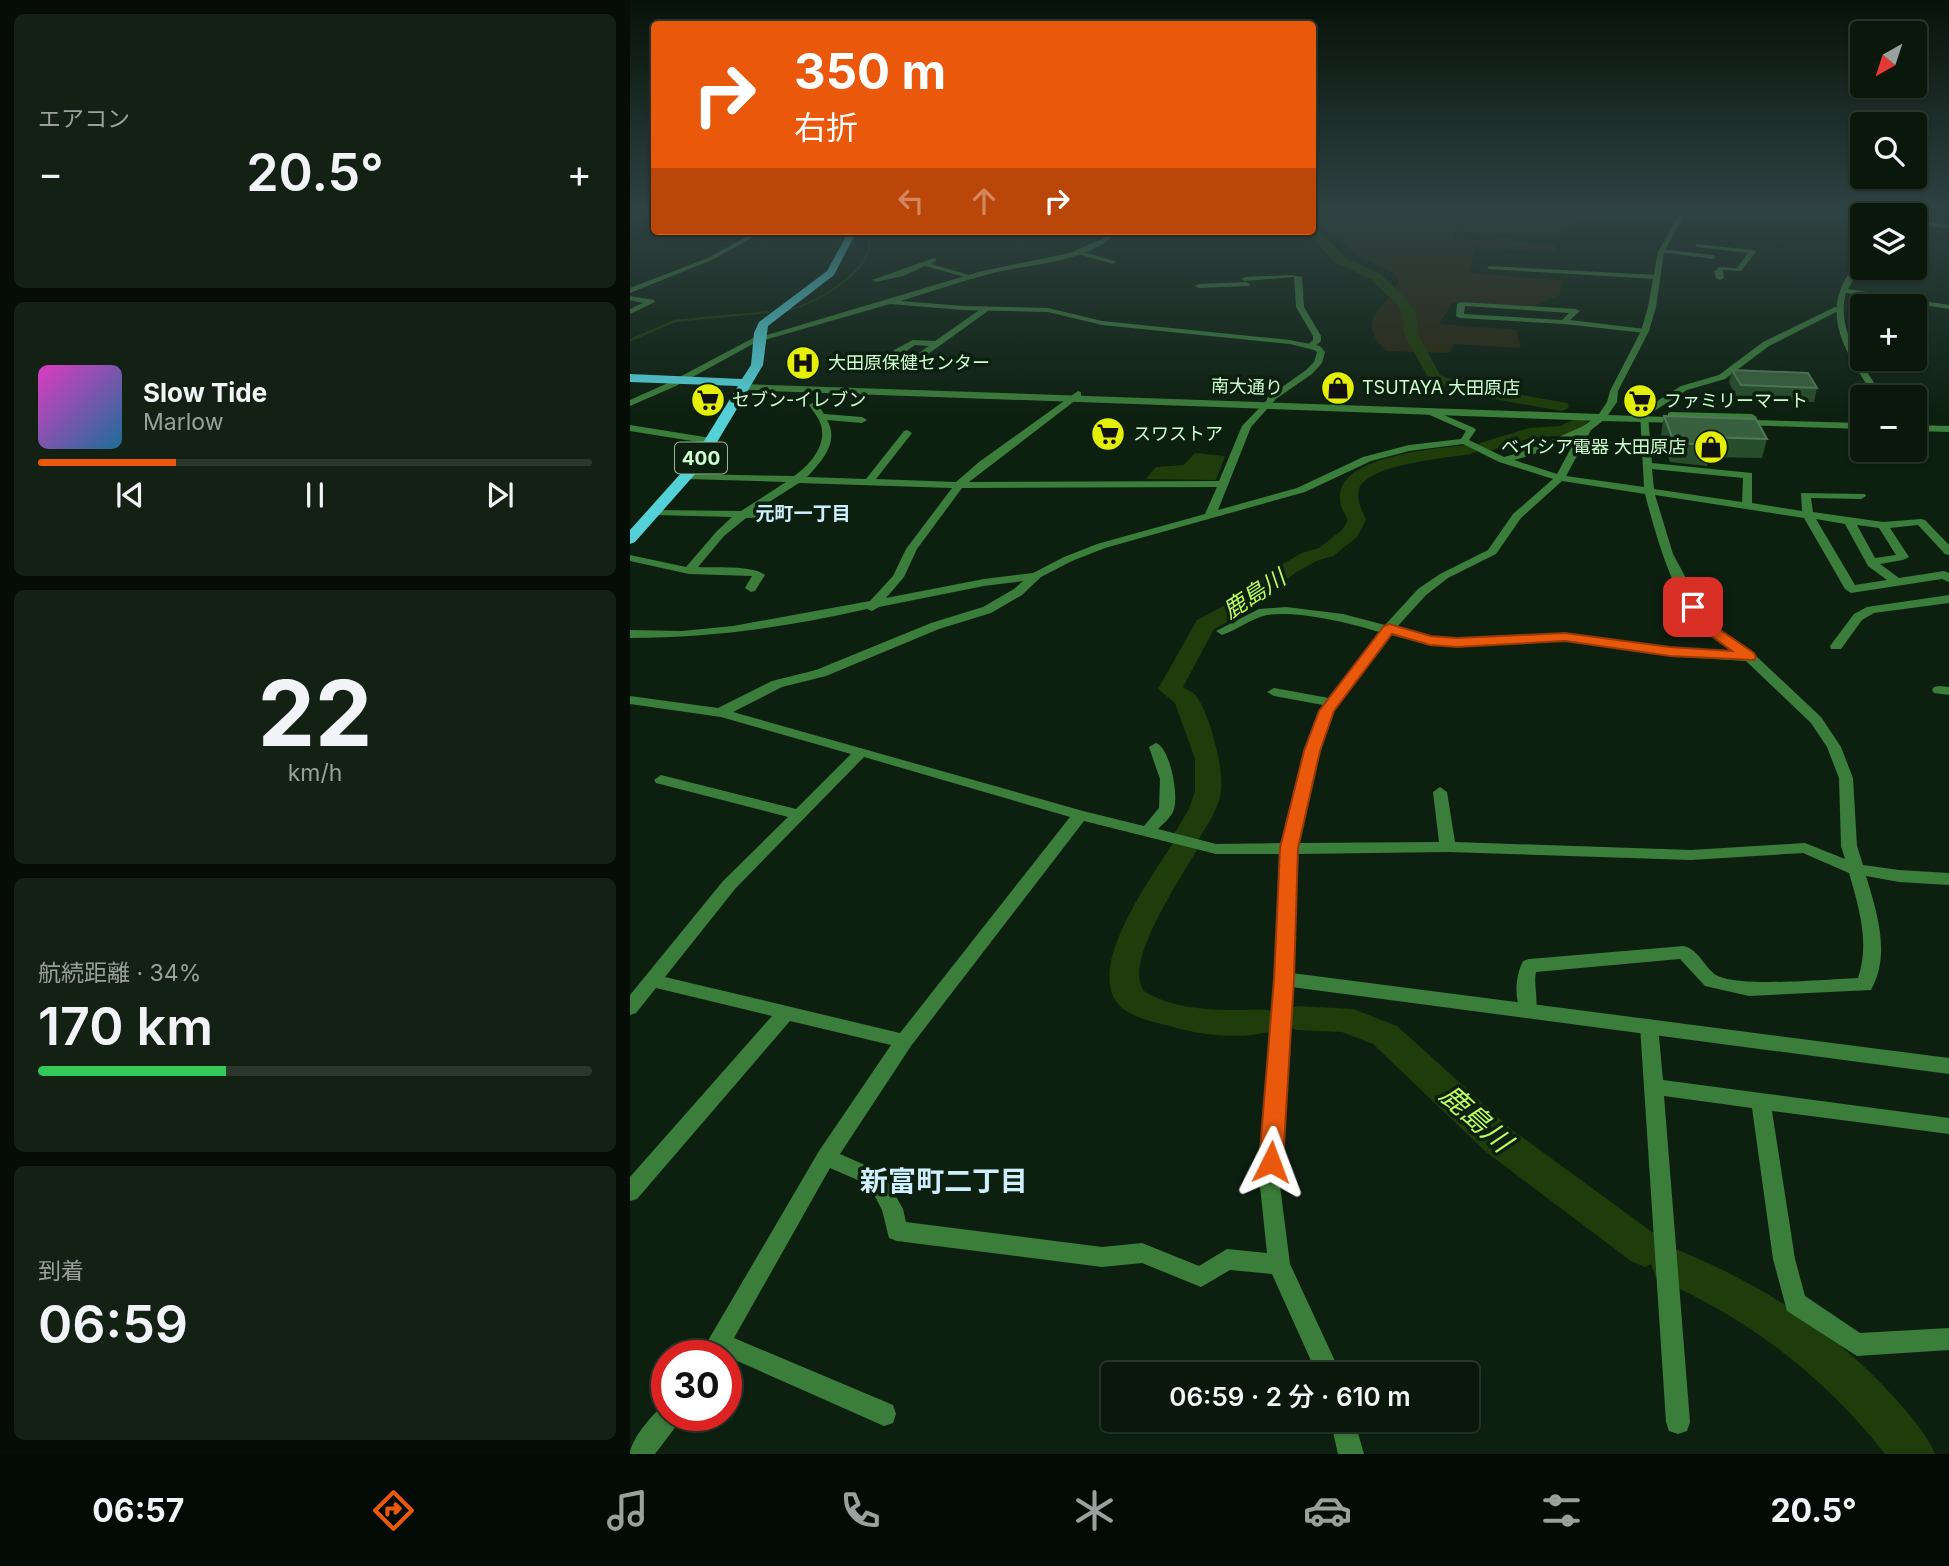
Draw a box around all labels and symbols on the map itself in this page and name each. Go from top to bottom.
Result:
north arrow [1850,21,1927,98]
hospital icon: 大田原保健センター [784,344,822,382]
place label: 大田原保健センター [828,352,990,373]
shop icon: TSUTAYA 大田原店 [1319,369,1357,407]
street label: 南大通り [1211,375,1283,398]
place label: TSUTAYA 大田原店 [1362,377,1520,398]
supermarket icon: セブン-イレブン [689,381,727,419]
supermarket icon: ファミリーマート [1621,382,1659,420]
place label: セブン-イレブン [732,389,866,410]
place label: ファミリーマート [1664,390,1808,411]
supermarket icon: スワストア [1089,415,1127,453]
place label: スワストア [1133,423,1223,444]
shop icon: ベイシア電器 大田原店 [1692,428,1730,466]
place label: ベイシア電器 大田原店 [1501,436,1686,457]
road number: 400 [675,442,727,474]
district label: 元町一丁目 [755,502,851,525]
water label: 鹿島川 [1217,562,1293,625]
pin [1663,577,1723,637]
water label: 鹿島川 [1433,1077,1521,1161]
position arrow [1234,1125,1308,1199]
district label: 新富町二丁目 [860,1164,1028,1198]
speed limit sign: 30 [651,1340,742,1431]

